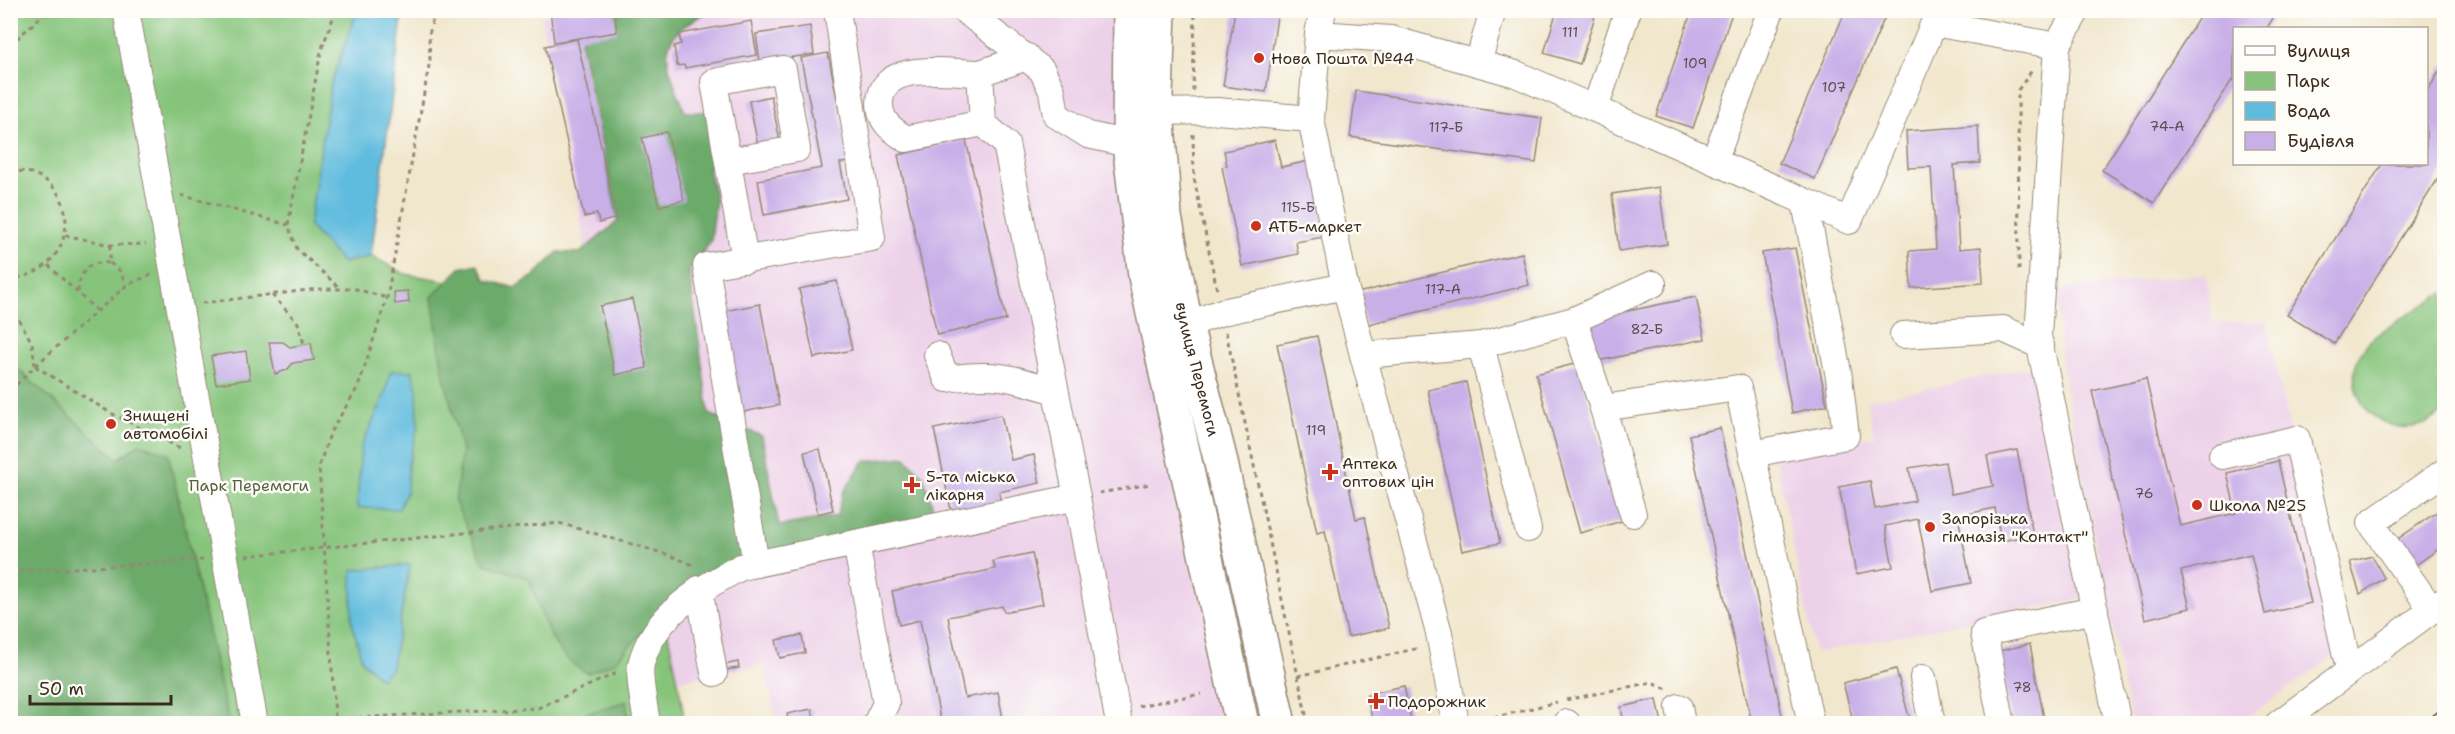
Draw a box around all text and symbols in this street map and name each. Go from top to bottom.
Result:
house number: 111 [1562,23,1578,41]
legend [2233,27,2428,165]
text: Вулиця [2287,39,2351,63]
place label: Нова Пошта №44 [1271,48,1414,69]
marker: Нова Пошта №44 [1252,51,1266,65]
house number: 109 [1683,54,1707,72]
text: Парк [2287,69,2330,93]
house number: 107 [1822,78,1846,96]
text: Вода [2287,99,2330,123]
house number: 74-А [2150,117,2184,135]
house number: 117-Б [1429,118,1463,136]
text: Будівля [2287,129,2355,153]
house number: 115-Б [1281,198,1315,216]
place label: АТБ-маркет [1268,216,1362,237]
marker: АТБ-маркет [1249,219,1263,233]
house number: 117-А [1425,280,1461,298]
street label: вулиця Перемоги [1171,300,1224,439]
house number: 82-Б [1631,320,1663,338]
place label: Знищені автомобілі [123,405,208,444]
marker: Знищені автомобілі [104,417,118,431]
house number: 119 [1306,421,1326,439]
place label: Аптека оптових цін [1342,453,1434,492]
marker: Аптека оптових цін [1323,465,1337,479]
place label: 5-та міська лікарня [926,466,1015,505]
park label: Парк Перемоги [189,475,309,496]
marker: 5-та міська лікарня [903,476,921,494]
house number: 76 [2134,484,2154,502]
place label: Школа №25 [2209,495,2306,516]
marker: Школа №25 [2190,498,2204,512]
place label: Запорізька гімназія "Контакт" [1942,508,2088,547]
marker: Запорізька гімназія "Контакт" [1923,520,1937,534]
scale bar [30,668,171,706]
text: 50 m [39,677,84,701]
house number: 78 [2012,678,2032,696]
place label: Подорожник [1388,691,1487,712]
marker: Подорожник [1369,694,1383,708]

